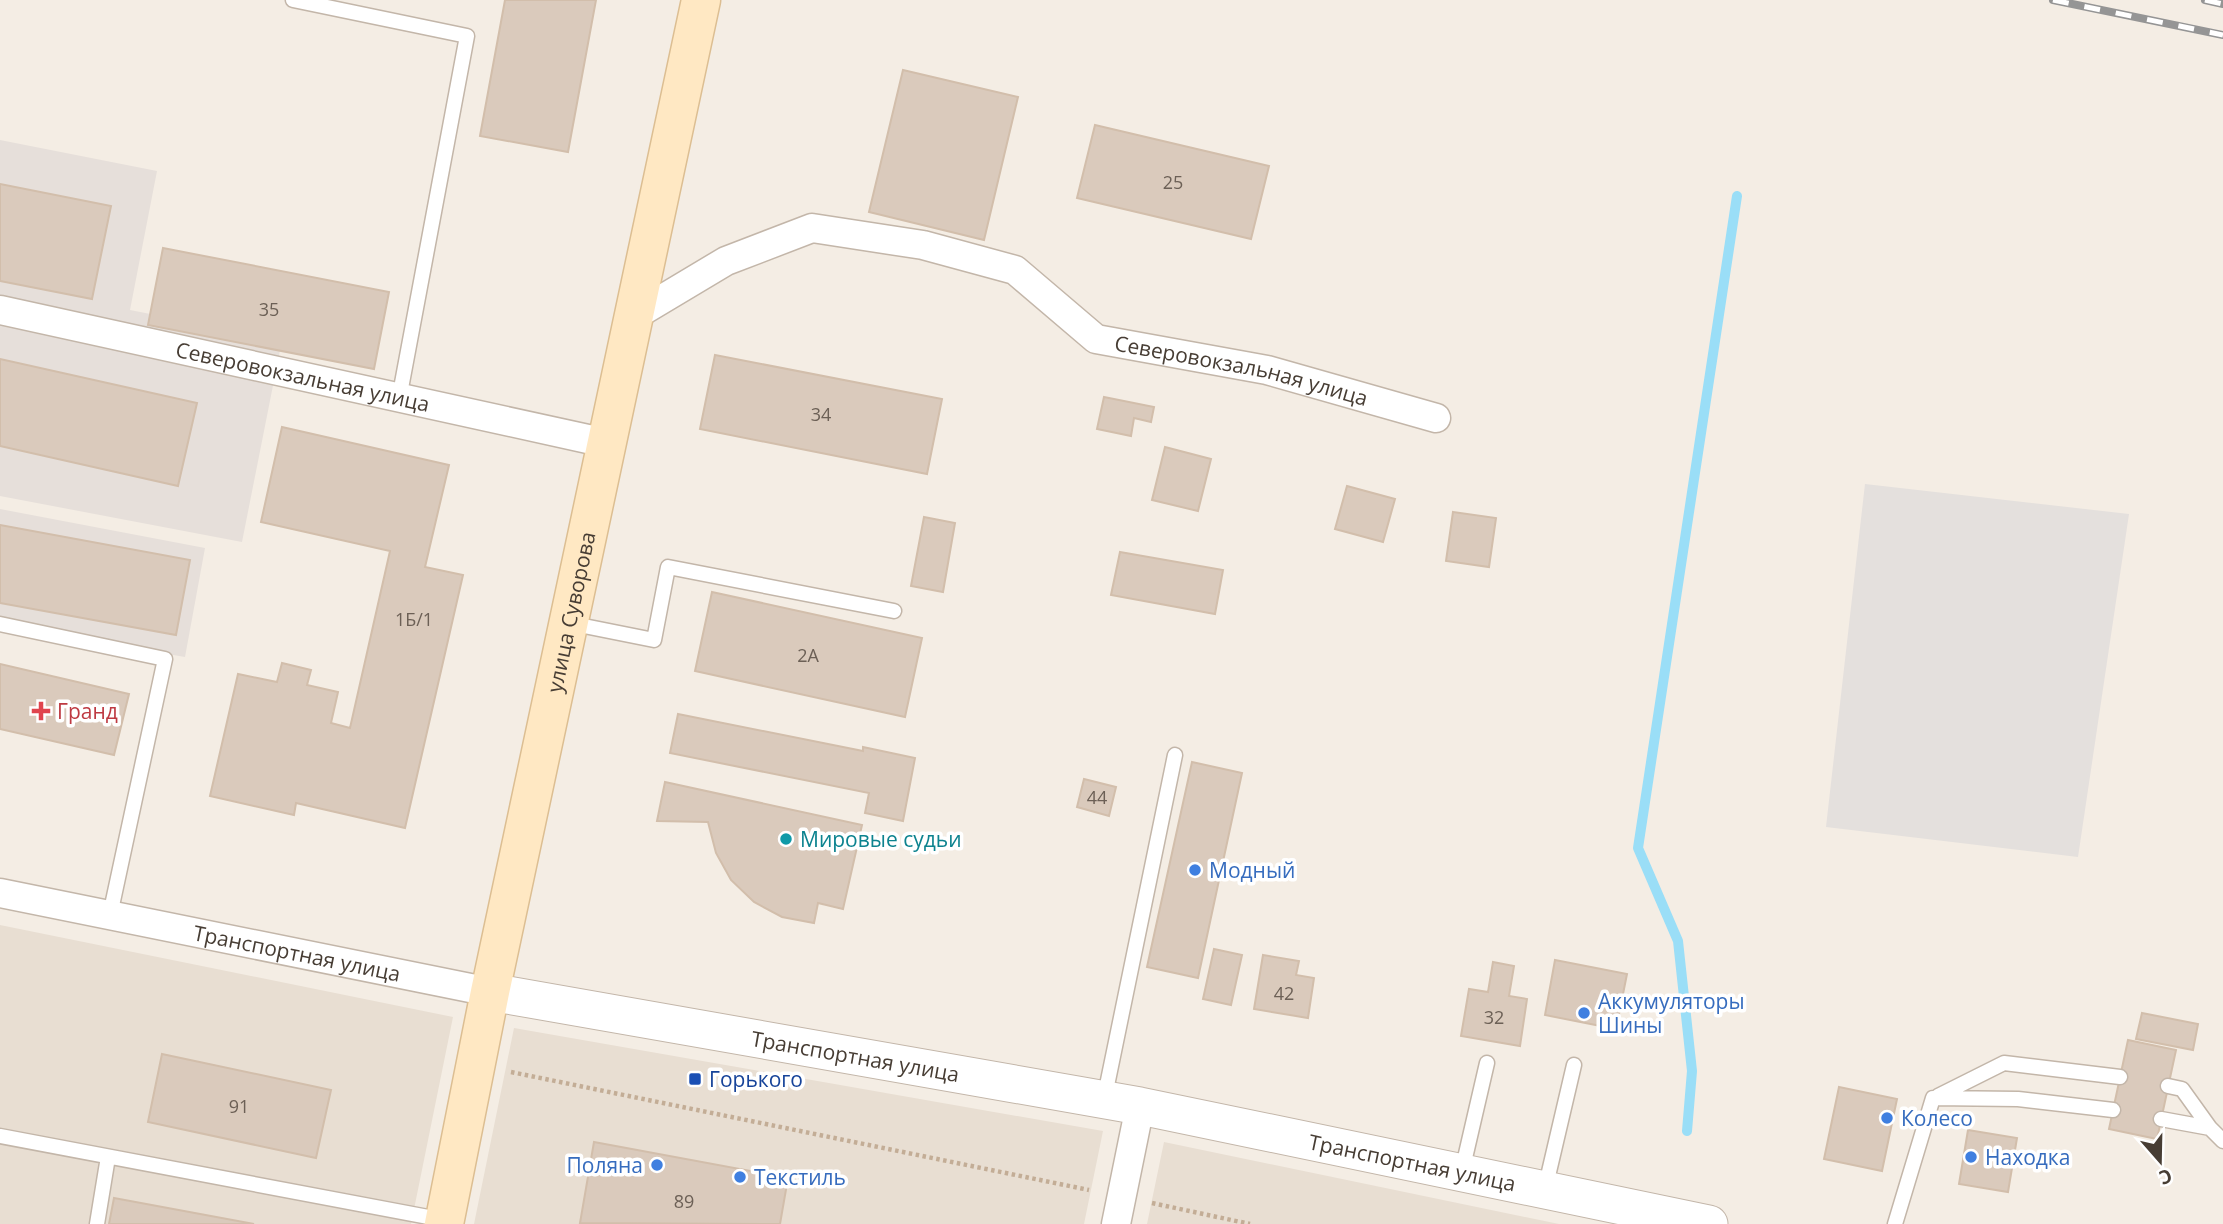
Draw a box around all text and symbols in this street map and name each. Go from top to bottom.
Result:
house number: 25 [1163,170,1183,194]
house number: 35 [259,297,279,321]
street label: Северовокзальная улица [1112,329,1371,412]
street label: Северовокзальная улица [173,335,432,418]
house number: 34 [811,402,831,426]
street label: улица Суворова [540,529,602,695]
house number: 1Б/1 [395,607,433,631]
house number: 2А [797,643,819,667]
place label: Гранд [57,697,118,725]
marker: Гранд [31,701,51,721]
house number: 44 [1087,785,1107,809]
place label: Мировые судьи [800,825,962,853]
marker: Мировые судьи [778,831,794,847]
place label: Модный [1209,856,1295,884]
marker: Модный [1187,862,1203,878]
street label: Транспортная улица [191,918,403,988]
house number: 42 [1274,981,1294,1005]
place label: Аккумуляторы Шины [1598,987,1745,1039]
house number: 32 [1484,1005,1504,1029]
marker: Аккумуляторы Шины [1576,1005,1592,1021]
street label: Транспортная улица [749,1024,962,1088]
place label: Горького [709,1065,803,1093]
marker: Горького [687,1071,703,1087]
house number: 91 [229,1094,249,1118]
place label: Колесо [1901,1104,1973,1132]
marker: Колесо [1879,1110,1895,1126]
north arrow [2125,1126,2195,1196]
street label: Транспортная улица [1306,1127,1518,1198]
place label: Находка [1985,1143,2070,1171]
marker: Находка [1963,1149,1979,1165]
place label: Поляна [566,1151,643,1179]
marker: Поляна [649,1157,665,1173]
place label: Текстиль [754,1163,846,1191]
text: С [2156,1163,2176,1191]
marker: Текстиль [732,1169,748,1185]
house number: 89 [674,1189,694,1213]

